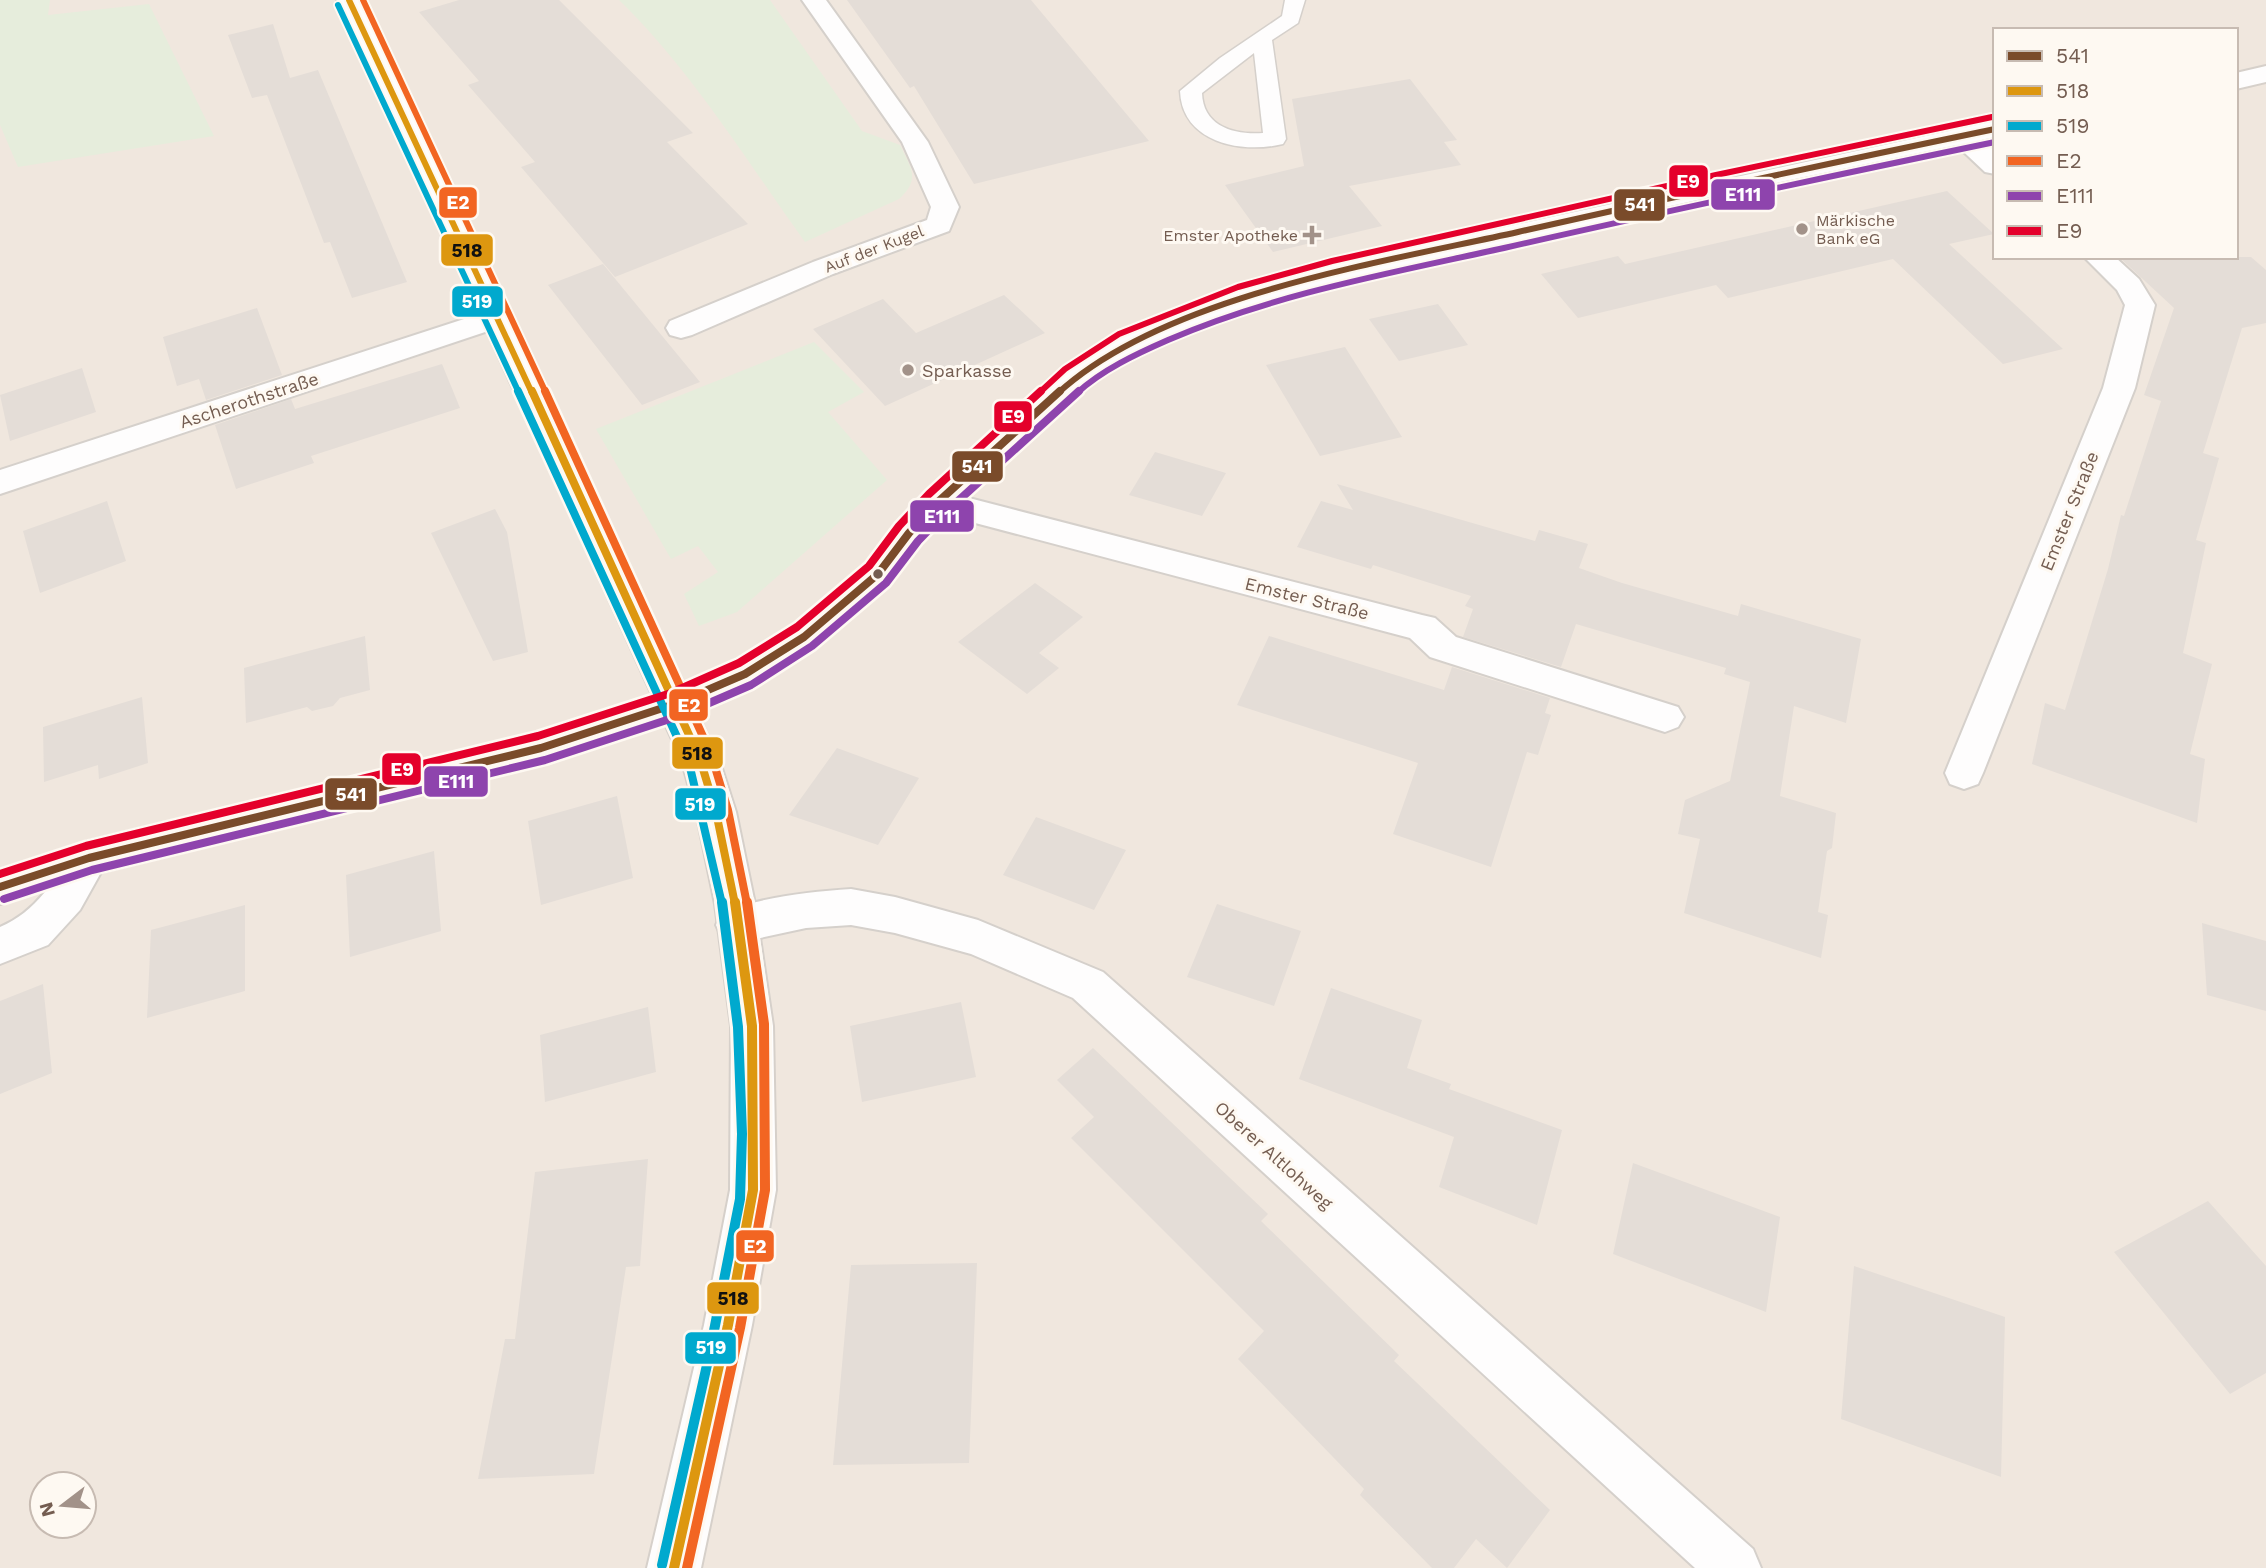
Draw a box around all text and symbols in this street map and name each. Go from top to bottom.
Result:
legend [1993,28,2238,259]
text: 541 [2056,43,2089,68]
text: 518 [2056,78,2089,103]
text: 519 [2056,113,2089,138]
text: E2 [2056,148,2082,173]
line badge: E9 [1668,164,1709,198]
text: E9 [1676,170,1700,193]
line badge: E111 [1710,178,1776,211]
text: E111 [1725,183,1761,206]
text: E111 [2056,183,2094,208]
line badge: E2 [438,186,478,219]
line badge: 541 [1613,188,1666,222]
text: E2 [446,191,470,214]
text: 541 [1624,193,1656,216]
place label: Märkische Bank eG [1816,211,1895,248]
text: E9 [2056,218,2082,243]
street label: Auf der Kugel [822,221,926,277]
marker: Märkische Bank eG [1794,221,1810,237]
place label: Emster Apotheke [1163,226,1298,245]
marker: Emster Apotheke [1304,227,1320,243]
line badge: 518 [440,233,494,267]
text: 518 [451,239,483,262]
line badge: 519 [451,285,504,318]
text: 519 [462,290,492,313]
place label: Sparkasse [922,360,1012,381]
marker: Sparkasse [900,362,916,378]
street label: Ascherothstraße [177,368,321,432]
line badge: E9 [993,400,1033,433]
text: E9 [1001,405,1025,428]
street label: Emster Straße [2035,448,2103,574]
line badge: 541 [951,450,1004,483]
text: 541 [961,455,993,478]
line badge: E111 [909,499,975,533]
text: E111 [924,505,960,528]
unlabelled marker [871,567,885,581]
street label: Emster Straße [1243,572,1371,624]
line badge: E2 [668,688,709,722]
text: E2 [677,694,701,717]
line badge: 518 [671,736,724,770]
text: 518 [681,742,713,765]
line badge: E9 [381,752,422,786]
text: E9 [390,758,414,781]
line badge: E111 [423,765,489,798]
text: E111 [438,770,474,793]
line badge: 541 [324,777,378,811]
text: 541 [335,783,367,806]
line badge: 519 [674,787,727,821]
text: 519 [685,793,715,816]
street label: Oberer Altlohweg [1211,1097,1338,1214]
line badge: E2 [735,1229,775,1263]
text: E2 [743,1235,767,1258]
line badge: 518 [706,1281,760,1315]
text: 518 [717,1287,749,1310]
line badge: 519 [684,1331,737,1365]
text: 519 [696,1336,726,1359]
north arrow [28,1470,98,1540]
text: N [34,1500,60,1519]

